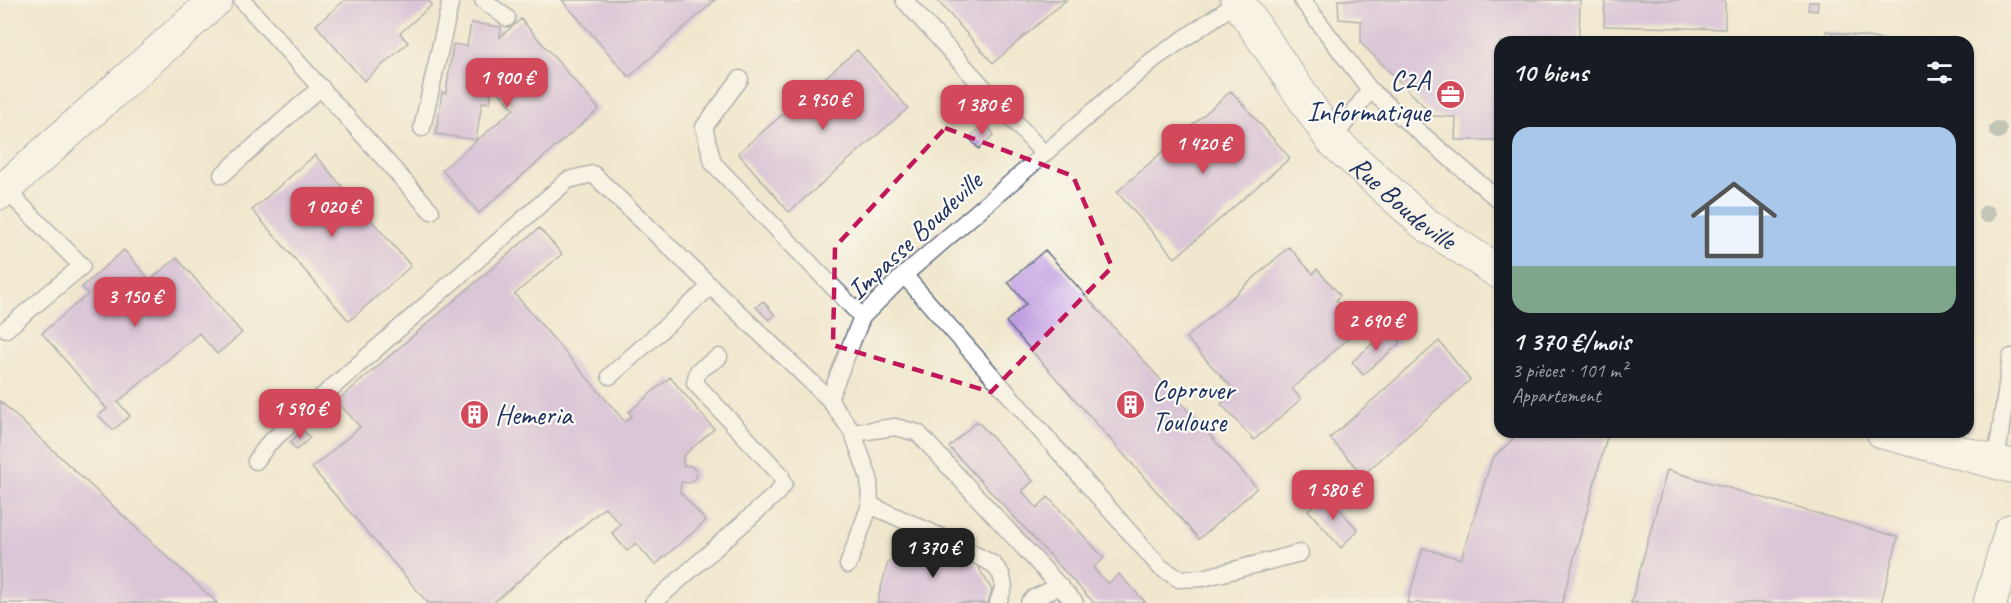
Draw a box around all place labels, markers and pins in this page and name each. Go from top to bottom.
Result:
pin: 1 900 € [452,58,562,109]
place label: C2A Informatique [1307,62,1432,129]
office icon: C2A Informatique [1435,79,1467,111]
pin: 2 950 € [768,80,878,131]
pin: 1 380 € [927,85,1037,136]
pin: 1 420 € [1148,124,1258,175]
pin: 1 020 € [277,187,387,238]
pin: 3 150 € [80,277,190,328]
pin: 2 690 € [1321,301,1431,352]
place label: Coprover Toulouse [1152,372,1237,439]
pin: 1 590 € [245,389,355,440]
building icon: Coprover Toulouse [1115,389,1147,421]
place label: Hemeria [495,397,574,432]
building icon: Hemeria [458,398,490,430]
pin: 1 580 € [1278,470,1388,521]
pin: 1 370 € [878,528,988,579]

